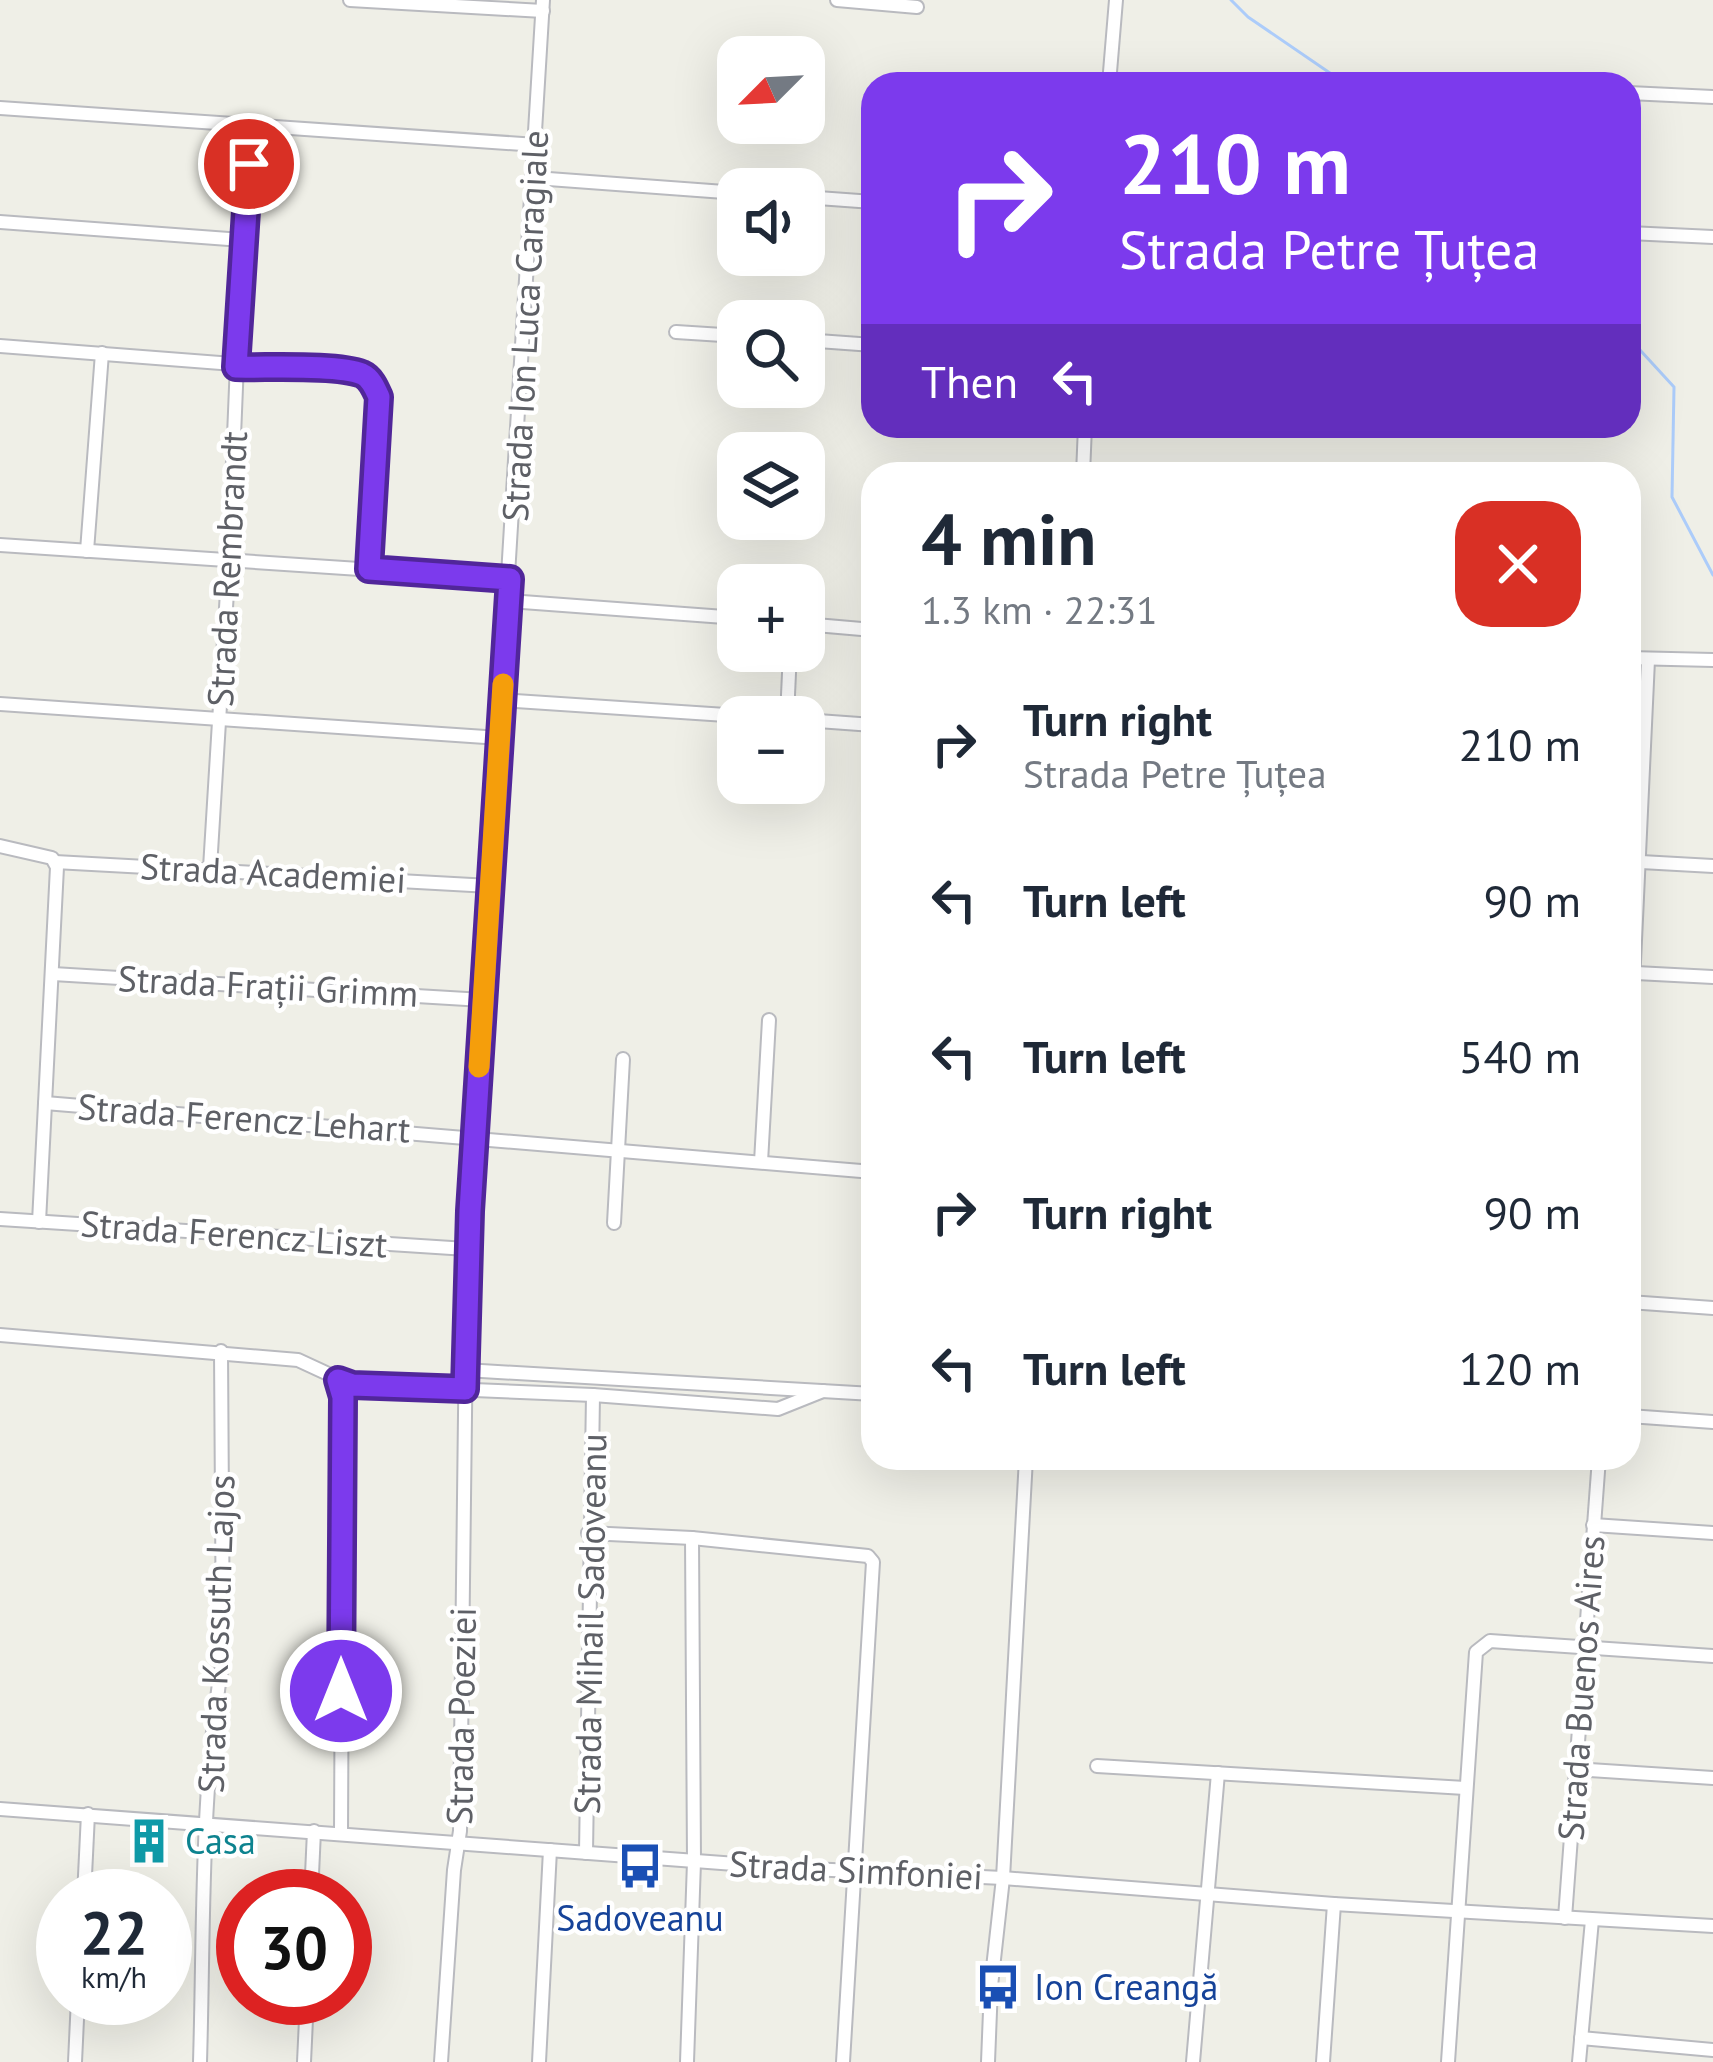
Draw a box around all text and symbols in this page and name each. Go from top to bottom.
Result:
north arrow [717,36,825,144]
map controls [717,36,825,804]
text: 210 m [1119,108,1351,217]
pin [198,113,300,215]
icon: right [921,120,1077,276]
street label: Strada Ion Luca Caragiale [491,129,558,523]
icon: arrive [216,131,282,197]
button: sound [717,168,825,276]
text: Strada Petre Țuțea [1119,214,1539,284]
button: search [717,300,825,408]
icon: left [1042,348,1108,414]
text: Then [921,352,1018,410]
street label: Strada Rembrandt [196,430,257,708]
button: layers [717,432,825,540]
text: 4 min [921,492,1097,585]
button: close [1455,501,1581,627]
button: + [717,564,825,672]
text: 1.3 km · 22:31 [921,584,1157,635]
text: Turn right [1023,690,1212,748]
button: − [717,696,825,804]
icon: right [921,711,987,777]
text: 210 m [1459,715,1581,773]
text: Strada Petre Țuțea [1023,748,1327,799]
street label: Strada Academiei [139,842,407,903]
icon: left [921,867,987,933]
text: Turn left [1023,871,1186,929]
text: 90 m [1483,871,1581,929]
street label: Strada Frații Grimm [117,954,419,1017]
icon: left [921,1023,987,1089]
text: Turn left [1023,1027,1186,1085]
text: 540 m [1459,1027,1581,1085]
street label: Strada Ferencz Lehart [76,1082,412,1153]
icon: right [921,1179,987,1245]
text: Turn right [1023,1183,1212,1241]
text: 90 m [1483,1183,1581,1241]
street label: Strada Ferencz Liszt [79,1199,389,1268]
icon: left [921,1335,987,1401]
text: Turn left [1023,1339,1186,1397]
text: 120 m [1459,1339,1581,1397]
street label: Strada Mihail Sadoveanu [563,1433,616,1815]
street label: Strada Kossuth Lajos [186,1474,245,1794]
street label: Strada Buenos Aires [1546,1534,1615,1842]
street label: Strada Poeziei [435,1607,486,1825]
position arrow [278,1628,404,1754]
building icon: Casa [124,1816,174,1866]
place label: Casa [185,1817,256,1864]
street label: Strada Simfoniei [728,1839,984,1900]
bus stop icon: Sadoveanu [615,1841,665,1891]
speed limit sign: 30 [216,1869,372,2025]
text: 22 [80,1893,148,1971]
place label: Sadoveanu [556,1894,724,1941]
text: km/h [81,1957,147,1996]
bus stop icon: Ion Creangă [973,1962,1023,2012]
place label: Ion Creangă [1034,1963,1218,2010]

